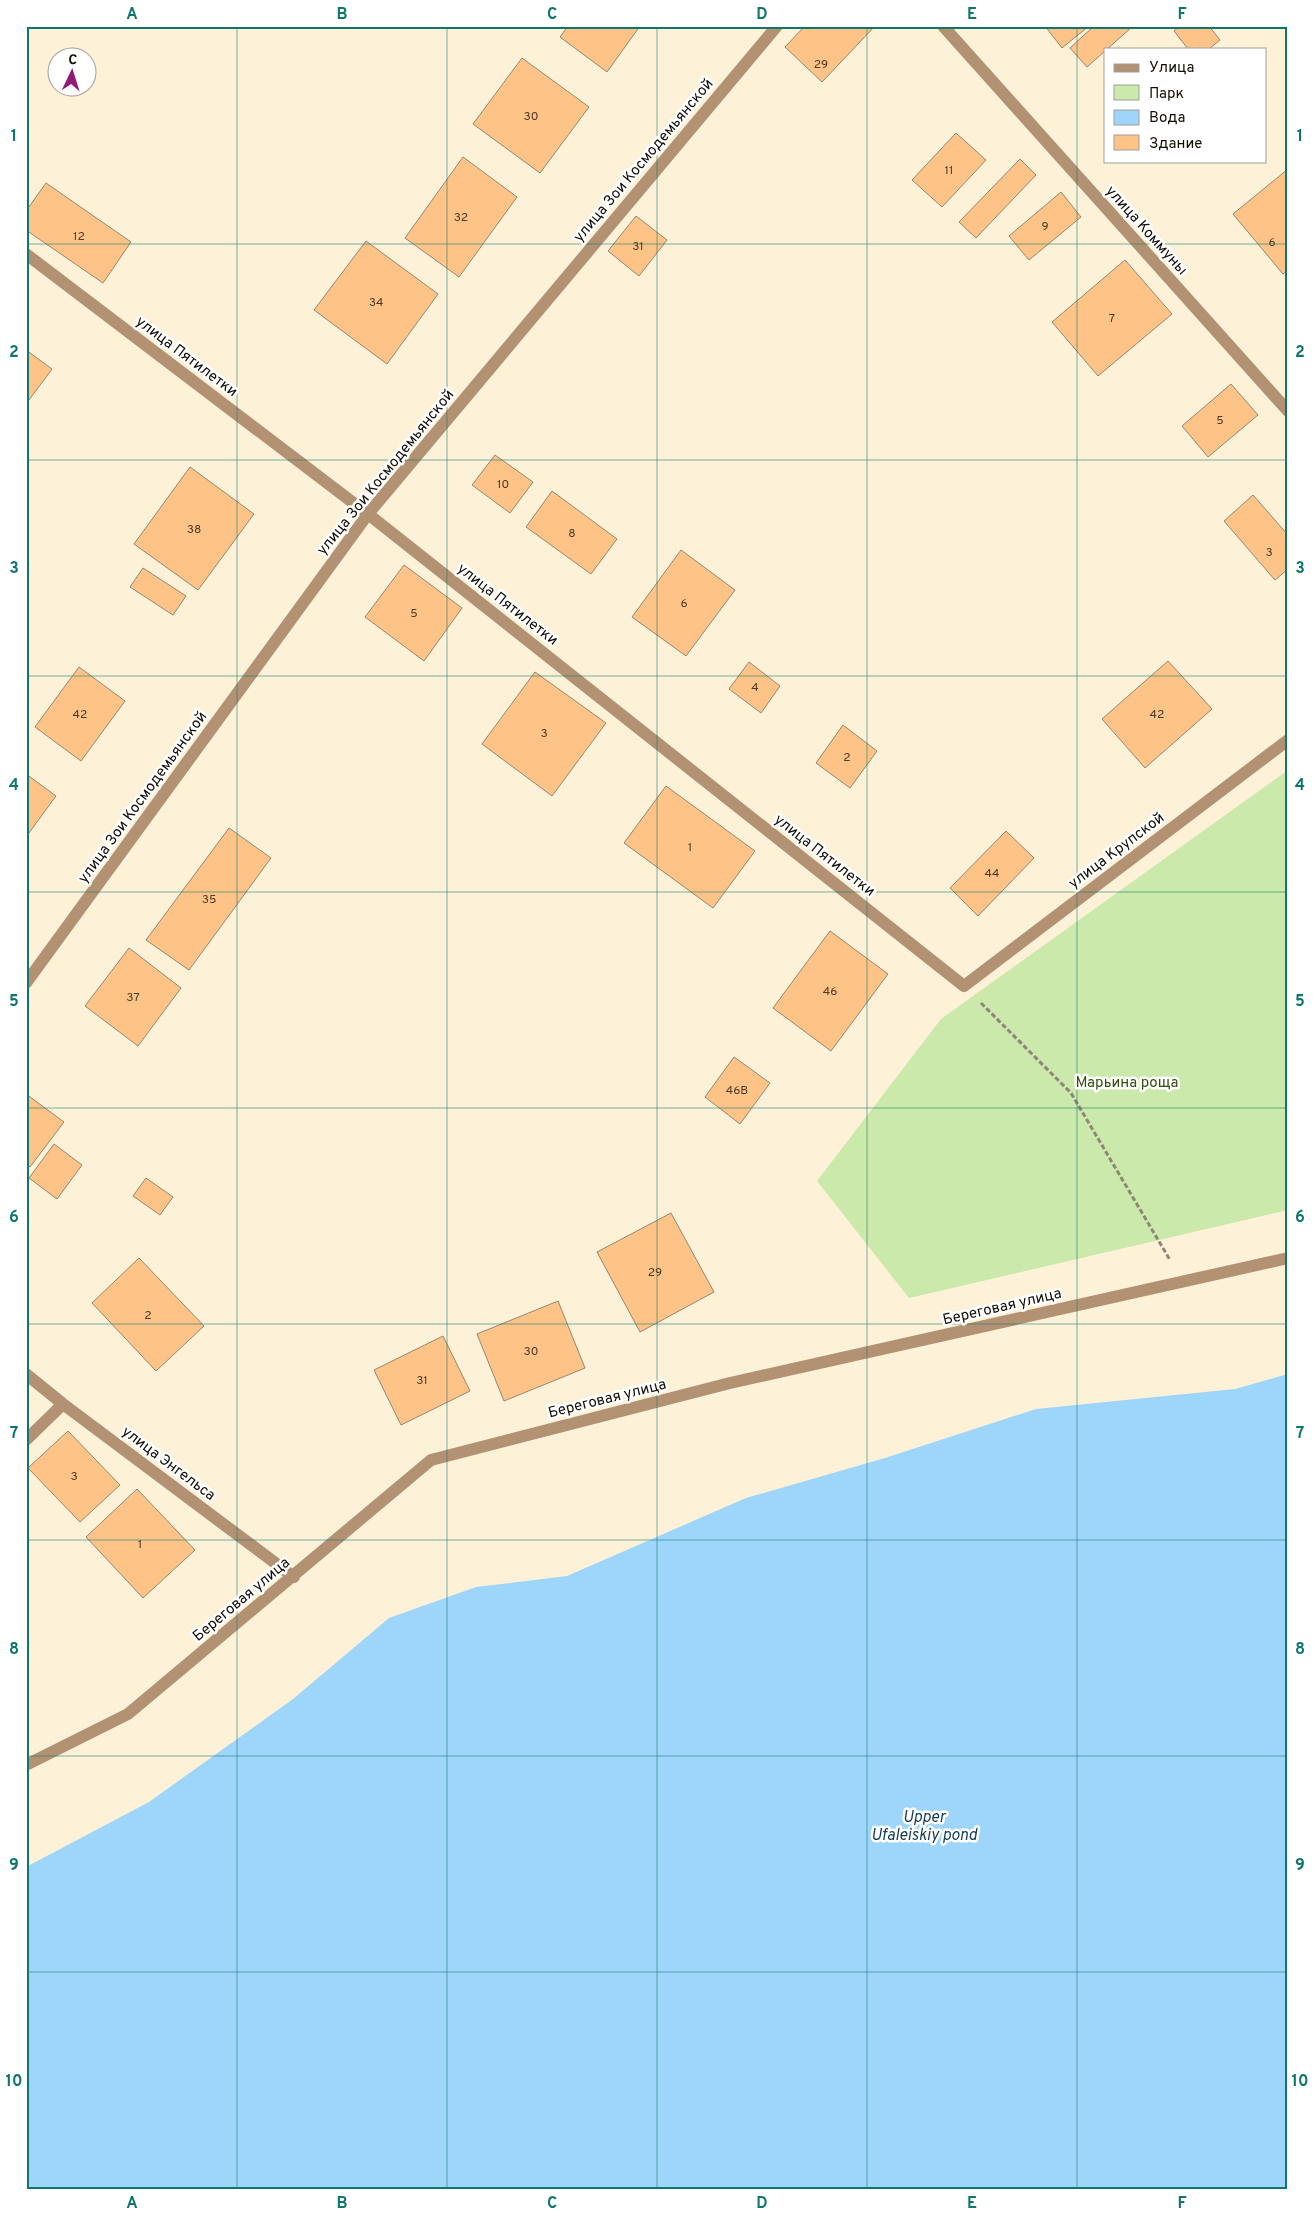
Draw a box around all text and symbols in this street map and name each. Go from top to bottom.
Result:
text: A [126,5,138,25]
text: B [336,5,348,25]
text: C [547,5,557,25]
text: D [756,5,768,25]
text: E [967,5,977,25]
text: F [1177,5,1187,25]
north arrow [48,48,98,98]
legend [1104,48,1266,162]
text: С [68,52,78,69]
house number: 29 [814,57,828,73]
text: Улица [1149,59,1194,78]
street label: улица Зои Космодемьянской [570,75,718,247]
text: Парк [1149,85,1184,104]
house number: 30 [524,109,538,125]
text: Вода [1149,109,1185,128]
text: 1 [11,127,17,147]
text: 1 [1297,127,1303,147]
text: Здание [1149,135,1202,154]
house number: 11 [945,163,953,179]
street label: улица Коммуны [1101,182,1191,280]
house number: 32 [454,210,468,226]
house number: 9 [1041,219,1049,235]
house number: 12 [73,229,85,245]
house number: 6 [1268,235,1276,251]
house number: 31 [632,239,644,255]
house number: 34 [369,295,383,311]
house number: 7 [1109,311,1115,327]
street label: улица Пятилетки [131,313,241,402]
text: 2 [9,343,19,363]
text: 2 [1295,343,1305,363]
street label: улица Зои Космодемьянской [313,386,459,560]
house number: 5 [1216,413,1224,429]
house number: 10 [497,477,509,493]
house number: 38 [187,522,201,538]
house number: 8 [568,526,576,542]
house number: 3 [1265,545,1273,561]
text: 3 [9,559,19,579]
text: 3 [1295,559,1305,579]
street label: улица Пятилетки [453,560,561,651]
house number: 6 [680,596,688,612]
house number: 5 [410,606,418,622]
house number: 4 [751,680,759,696]
house number: 42 [73,707,87,723]
house number: 42 [1150,707,1164,723]
street label: улица Зои Космодемьянской [74,708,212,888]
house number: 3 [540,726,548,742]
house number: 2 [843,750,851,766]
text: 4 [9,776,19,796]
text: 4 [1295,776,1305,796]
street label: улица Крупской [1065,809,1169,893]
street label: улица Пятилетки [770,811,878,902]
house number: 1 [688,840,692,856]
house number: 44 [985,866,999,882]
house number: 35 [202,892,216,908]
house number: 46 [823,984,837,1000]
house number: 37 [126,990,140,1006]
text: 5 [9,992,19,1012]
text: 5 [1295,992,1305,1012]
park label: Марьина роща [1075,1074,1179,1093]
house number: 46В [726,1083,748,1099]
text: 6 [9,1208,19,1228]
text: 6 [1295,1208,1305,1228]
house number: 29 [648,1265,662,1281]
street label: Береговая улица [941,1285,1064,1330]
house number: 2 [144,1308,152,1324]
house number: 30 [524,1344,538,1360]
house number: 31 [416,1373,428,1389]
street label: Береговая улица [546,1376,668,1423]
street label: улица Энгельса [117,1423,219,1506]
text: 7 [10,1424,18,1444]
text: 7 [1296,1424,1304,1444]
house number: 3 [70,1469,78,1485]
house number: 1 [138,1537,142,1553]
street label: Береговая улица [189,1554,295,1646]
text: 8 [9,1640,19,1660]
text: 8 [1295,1640,1305,1660]
water label: Upper Ufaleiskiy pond [871,1808,978,1846]
text: 9 [9,1856,19,1876]
text: 9 [1295,1856,1305,1876]
text: 10 [6,2072,22,2092]
text: 10 [1292,2072,1308,2092]
text: A [126,2194,138,2214]
text: B [336,2194,348,2214]
text: C [547,2194,557,2214]
text: D [756,2194,768,2214]
text: E [967,2194,977,2214]
text: F [1177,2194,1187,2214]

